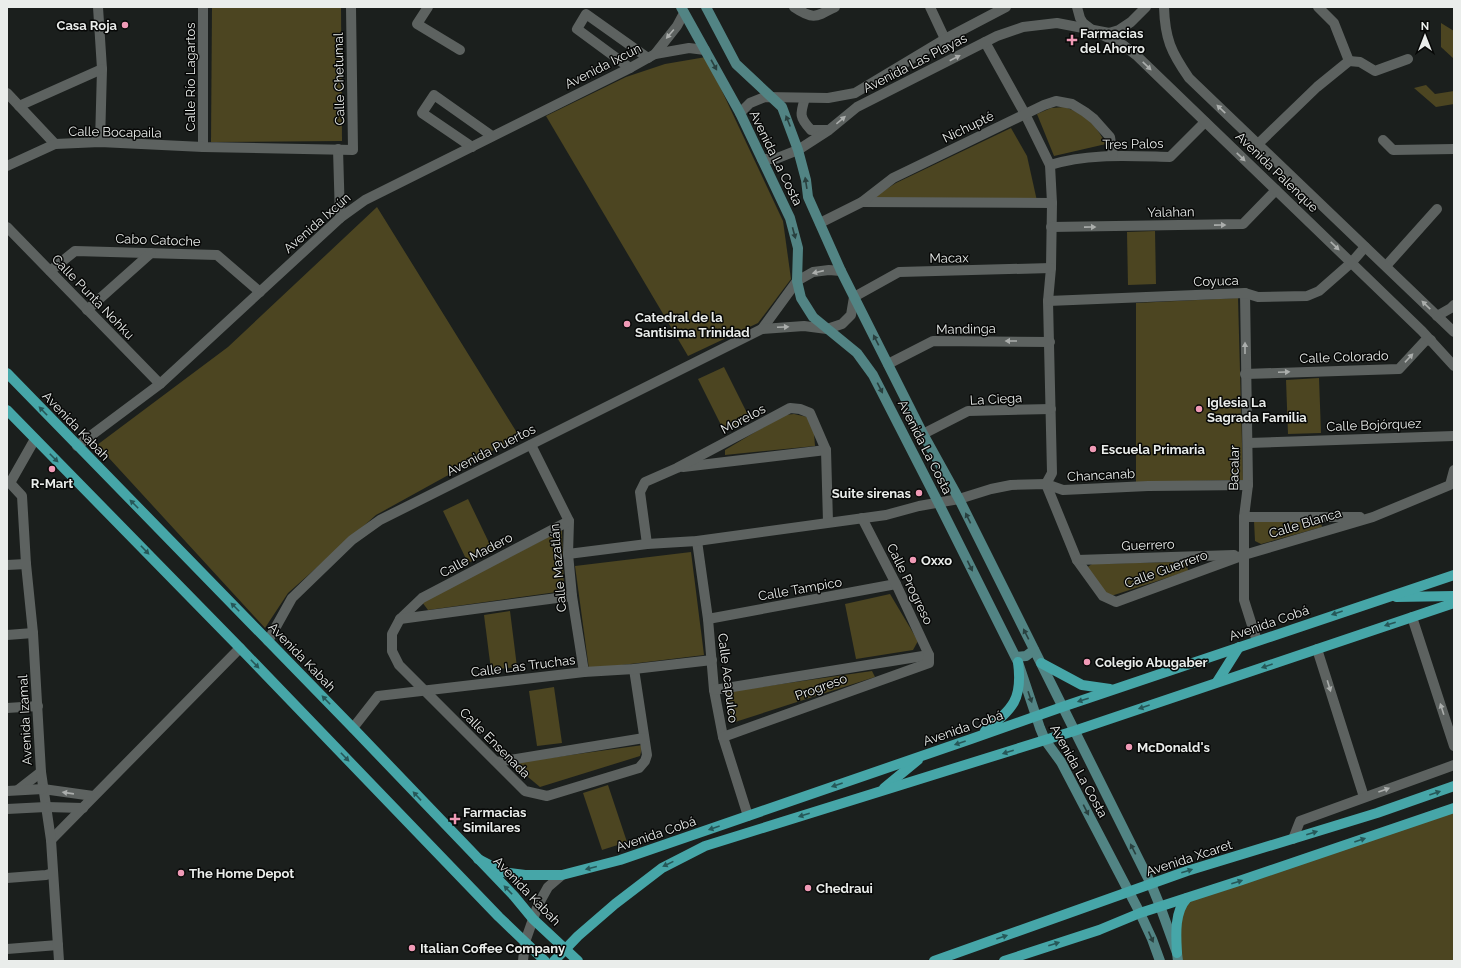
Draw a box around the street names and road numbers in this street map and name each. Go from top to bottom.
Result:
street label: Calle Río Lagartos [183,23,198,131]
street label: Avenida Las Playas [861,30,969,96]
street label: Calle Chetumal [331,32,347,125]
street label: Avenida Ixcún [562,40,644,92]
street label: Avenida La Costa [746,108,806,208]
street label: Nichupté [940,108,996,146]
street label: Calle Bocapaila [68,124,162,140]
street label: Avenida Palenque [1233,129,1322,215]
street label: Tres Palos [1102,136,1164,152]
street label: Avenida Ixcún [281,190,353,256]
street label: Yalahan [1147,204,1195,220]
street label: Cabo Catoche [115,231,201,249]
street label: Macax [929,250,969,266]
street label: Calle Punta Nohku [49,252,137,342]
street label: Coyuca [1193,273,1239,289]
street label: Mandinga [936,321,996,337]
street label: Calle Colorado [1299,348,1389,366]
street label: Avenida Kabah [39,389,113,463]
street label: La Ciega [969,390,1023,408]
street label: Avenida La Costa [895,397,955,497]
street label: Morelos [718,401,768,437]
street label: Calle Bojórquez [1326,416,1422,434]
street label: Avenida Puertos [444,421,538,479]
street label: Bacalar [1226,445,1242,491]
street label: Chancanab [1067,466,1135,484]
street label: Calle Blanca [1267,505,1343,541]
street label: Calle Mazatlán [547,523,569,613]
street label: Calle Madero [437,529,515,580]
street label: Guerrero [1121,537,1175,553]
street label: Calle Progreso [884,541,936,627]
street label: Calle Guerrero [1122,547,1210,591]
street label: Calle Tampico [757,574,843,604]
street label: Avenida Cobá [1227,602,1311,644]
street label: Avenida Kabah [265,620,339,694]
street label: Calle Acapulco [715,632,741,724]
street label: Calle Las Truchas [470,652,576,680]
street label: Progreso [793,671,849,703]
street label: Avenida Izamal [15,674,35,766]
street label: Calle Ensenada [457,705,533,781]
street label: Avenida Cobá [921,707,1005,749]
street label: Avenida La Costa [1047,722,1111,820]
street label: Avenida Cobá [614,813,698,855]
street label: Avenida Xcaret [1144,837,1235,879]
street label: Avenida Kabah [490,854,564,928]

